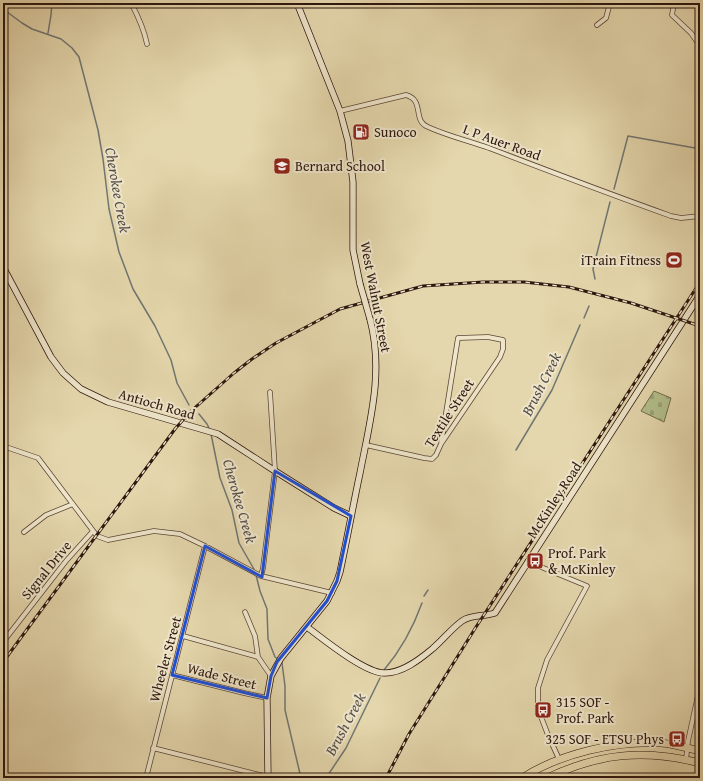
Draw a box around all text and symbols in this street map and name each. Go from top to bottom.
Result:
street label: L P Auer Road [460,119,544,165]
fuel station icon: Sunoco [351,122,371,142]
place label: Sunoco [374,122,417,142]
water label: Cherokee Creek [100,146,136,234]
school or university icon: Bernard School [272,156,292,176]
place label: Bernard School [295,156,385,176]
street label: West Walnut Street [355,240,397,354]
place label: iTrain Fitness [581,250,661,270]
sports icon: iTrain Fitness [664,250,684,270]
water label: Brush Creek [516,349,566,420]
street label: Textile Street [419,375,479,451]
street label: Antioch Road [116,384,198,425]
water label: Cherokee Creek [218,457,262,546]
street label: McKinley Road [522,457,587,542]
street label: Signal Drive [16,536,76,604]
place label: Prof. Park & McKinley [548,543,616,579]
bus stop icon: Prof. Park & McKinley [525,551,545,571]
street label: Wheeler Street [144,614,186,704]
street label: Wade Street [185,658,259,694]
water label: Brush Creek [319,689,370,760]
place label: 315 SOF - Prof. Park [556,692,615,728]
bus stop icon: 315 SOF - Prof. Park [533,700,553,720]
place label: 325 SOF - ETSU Phys [546,729,664,749]
bus stop icon: 325 SOF - ETSU Phys [667,729,687,749]

